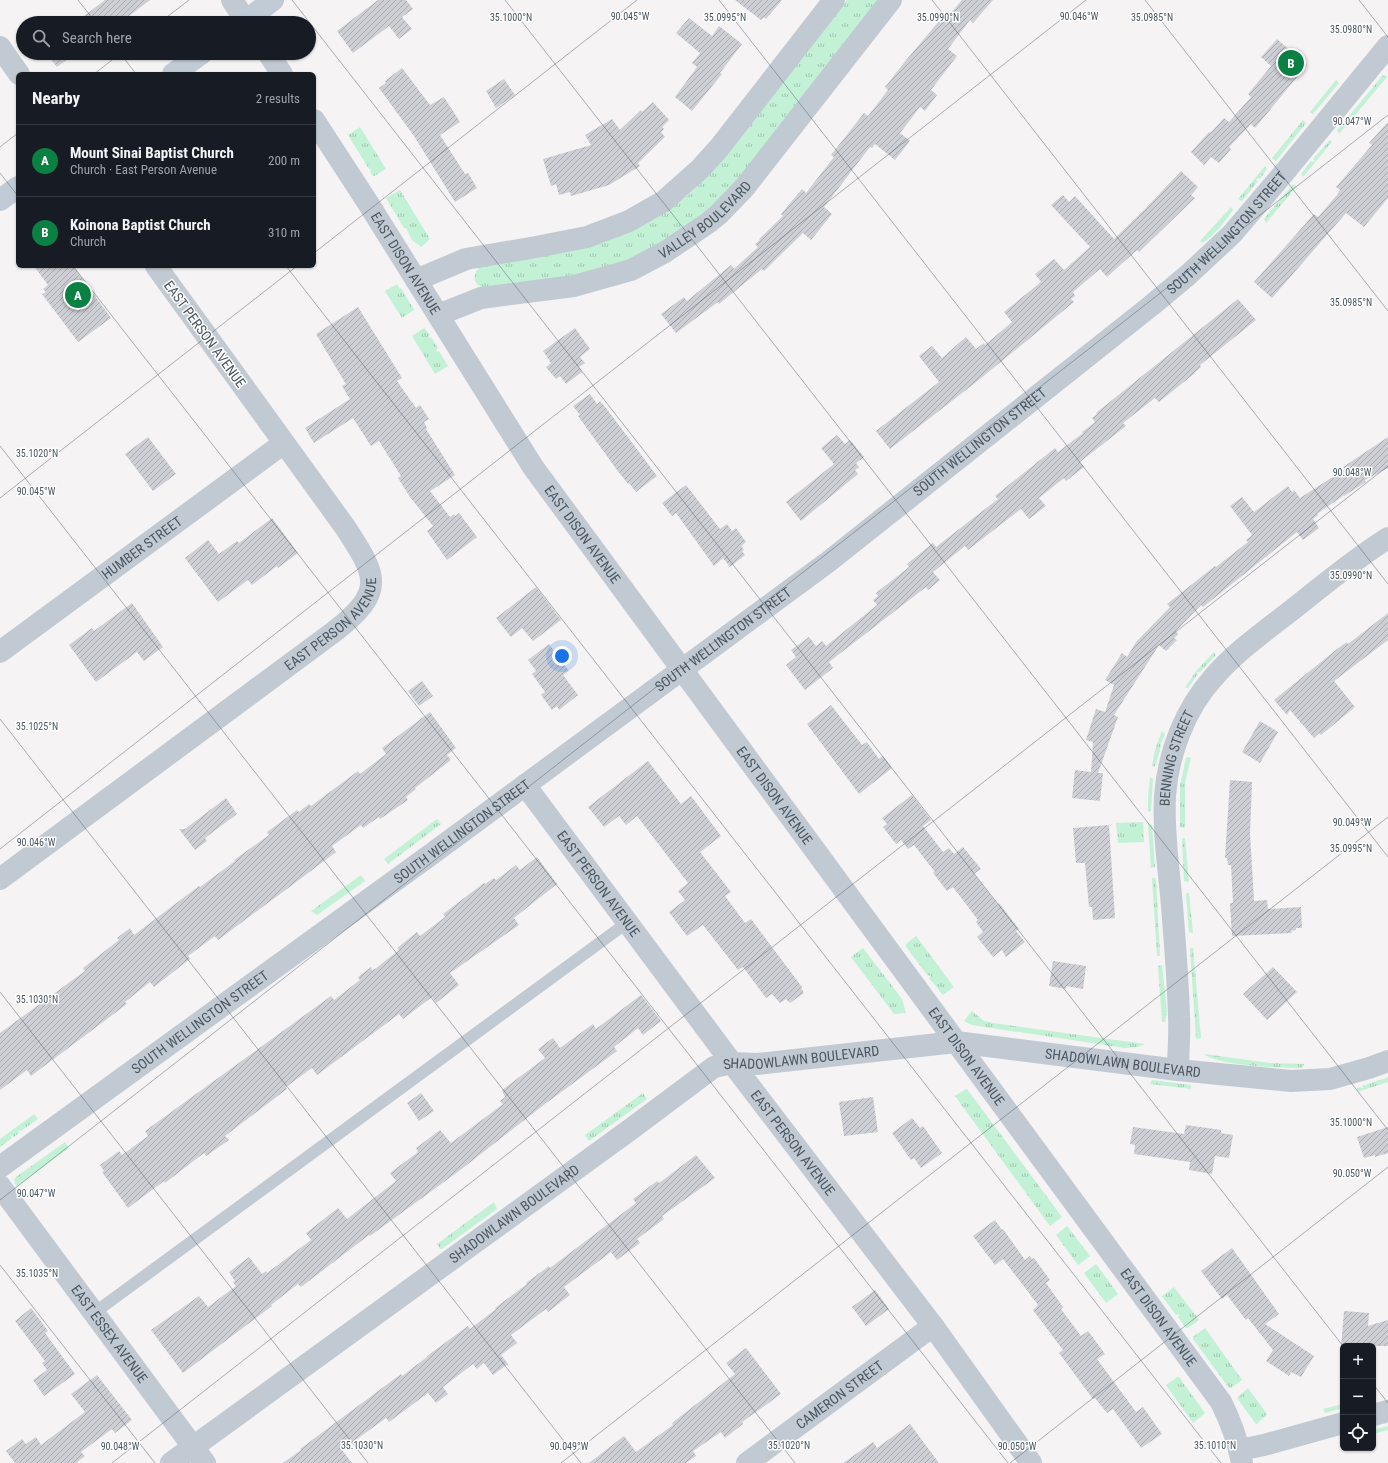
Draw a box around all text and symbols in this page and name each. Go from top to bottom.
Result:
text: 90.045°W [611,11,650,22]
text: 90.046°W [1060,11,1099,22]
text: 35.1000°N [490,12,532,23]
text: 35.0995°N [704,12,746,23]
text: 35.0990°N [917,12,959,23]
text: 35.0985°N [1131,12,1173,23]
search box [16,16,316,60]
text: 35.0980°N [1330,24,1372,35]
icon: search [30,27,52,49]
text: Search here [62,29,132,47]
pin: B [1278,48,1304,78]
text: Nearby [32,88,80,108]
text: 2 results [256,91,300,106]
text: 90.047°W [1333,116,1372,127]
text: Mount Sinai Baptist Church [70,144,234,162]
text: A [41,153,49,168]
text: 200 m [268,153,300,168]
text: Church · East Person Avenue [70,162,217,177]
street label: SOUTH WELLINGTON STREET [1163,168,1290,297]
street label: VALLEY BOULEVARD [656,178,754,262]
street label: EAST DISON AVENUE [368,209,444,317]
text: Koinona Baptist Church [70,216,211,234]
text: B [41,225,49,240]
text: 310 m [268,225,300,240]
text: Church [70,234,106,249]
street label: EAST PERSON AVENUE [161,278,249,391]
pin: A [65,280,91,310]
text: 35.0985°N [1330,297,1372,308]
street label: SOUTH WELLINGTON STREET [910,384,1049,499]
text: 35.1020°N [16,448,58,459]
text: 90.048°W [1333,467,1372,478]
street label: EAST DISON AVENUE [541,482,624,586]
text: 90.045°W [17,486,56,497]
street label: HUMBER STREET [98,513,185,583]
text: 35.0990°N [1330,570,1372,581]
street label: EAST PERSON AVENUE [281,577,379,674]
street label: SOUTH WELLINGTON STREET [652,584,794,695]
your location [552,646,572,666]
street label: BENNING STREET [1157,708,1197,806]
text: 35.1025°N [16,721,58,732]
street label: EAST DISON AVENUE [733,743,816,847]
street label: SOUTH WELLINGTON STREET [391,776,533,887]
text: 90.049°W [1333,817,1372,828]
street label: EAST PERSON AVENUE [554,827,643,940]
text: 90.046°W [17,837,56,848]
text: 35.0995°N [1330,843,1372,854]
street label: SOUTH WELLINGTON STREET [128,967,271,1077]
text: 35.1030°N [16,994,58,1005]
street label: EAST DISON AVENUE [925,1004,1008,1108]
street label: SHADOWLAWN BOULEVARD [722,1043,880,1073]
street label: SHADOWLAWN BOULEVARD [1044,1045,1202,1080]
street label: EAST PERSON AVENUE [748,1087,838,1199]
text: 35.1000°N [1330,1117,1372,1128]
street label: SHADOWLAWN BOULEVARD [446,1161,582,1266]
text: 90.050°W [1333,1168,1372,1179]
text: 90.047°W [17,1188,56,1199]
street label: EAST DISON AVENUE [1117,1265,1200,1369]
text: 35.1035°N [16,1268,58,1279]
street label: EAST ESSEX AVENUE [68,1282,151,1386]
map controls [1340,1343,1376,1451]
button: + [1340,1343,1376,1379]
street label: CAMERON STREET [793,1357,886,1432]
button: − [1340,1379,1376,1415]
button: locate [1340,1415,1376,1451]
text: 35.1030°N [341,1440,383,1451]
text: 35.1020°N [768,1440,810,1451]
text: 35.1010°N [1194,1440,1236,1451]
text: 90.048°W [101,1441,140,1452]
text: 90.049°W [550,1441,589,1452]
text: 90.050°W [998,1441,1037,1452]

